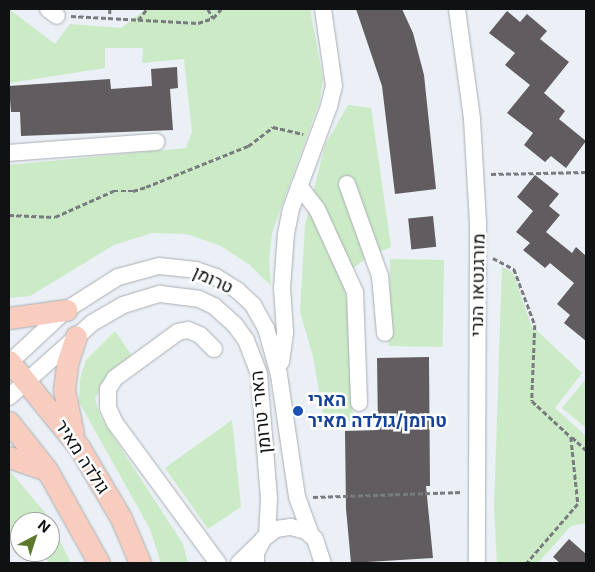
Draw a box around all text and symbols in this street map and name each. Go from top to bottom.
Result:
street label: מורגנטאו הנרי [466,233,490,337]
street label: טרומן [189,261,237,299]
street label: הארי טרומן [246,369,276,455]
place label: הארי טרומן/גולדה מאיר [308,390,447,432]
marker: הארי טרומן/גולדה מאיר [292,405,304,417]
street label: גולדה מאיר [50,416,114,498]
north arrow [10,512,60,562]
text: N [35,516,54,536]

